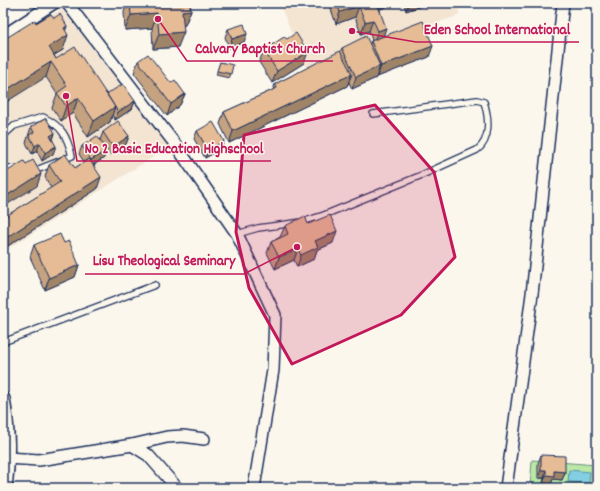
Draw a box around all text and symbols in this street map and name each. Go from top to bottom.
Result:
callout: Eden School International [416,15,579,42]
text: Eden School International [424,20,571,42]
callout: Calvary Baptist Church [187,34,333,61]
text: Calvary Baptist Church [195,39,325,61]
callout: No 2 Basic Education Highschool [77,134,271,161]
text: No 2 Basic Education Highschool [85,139,264,161]
callout: Lisu Theological Seminary [85,247,244,274]
text: Lisu Theological Seminary [93,251,236,273]

